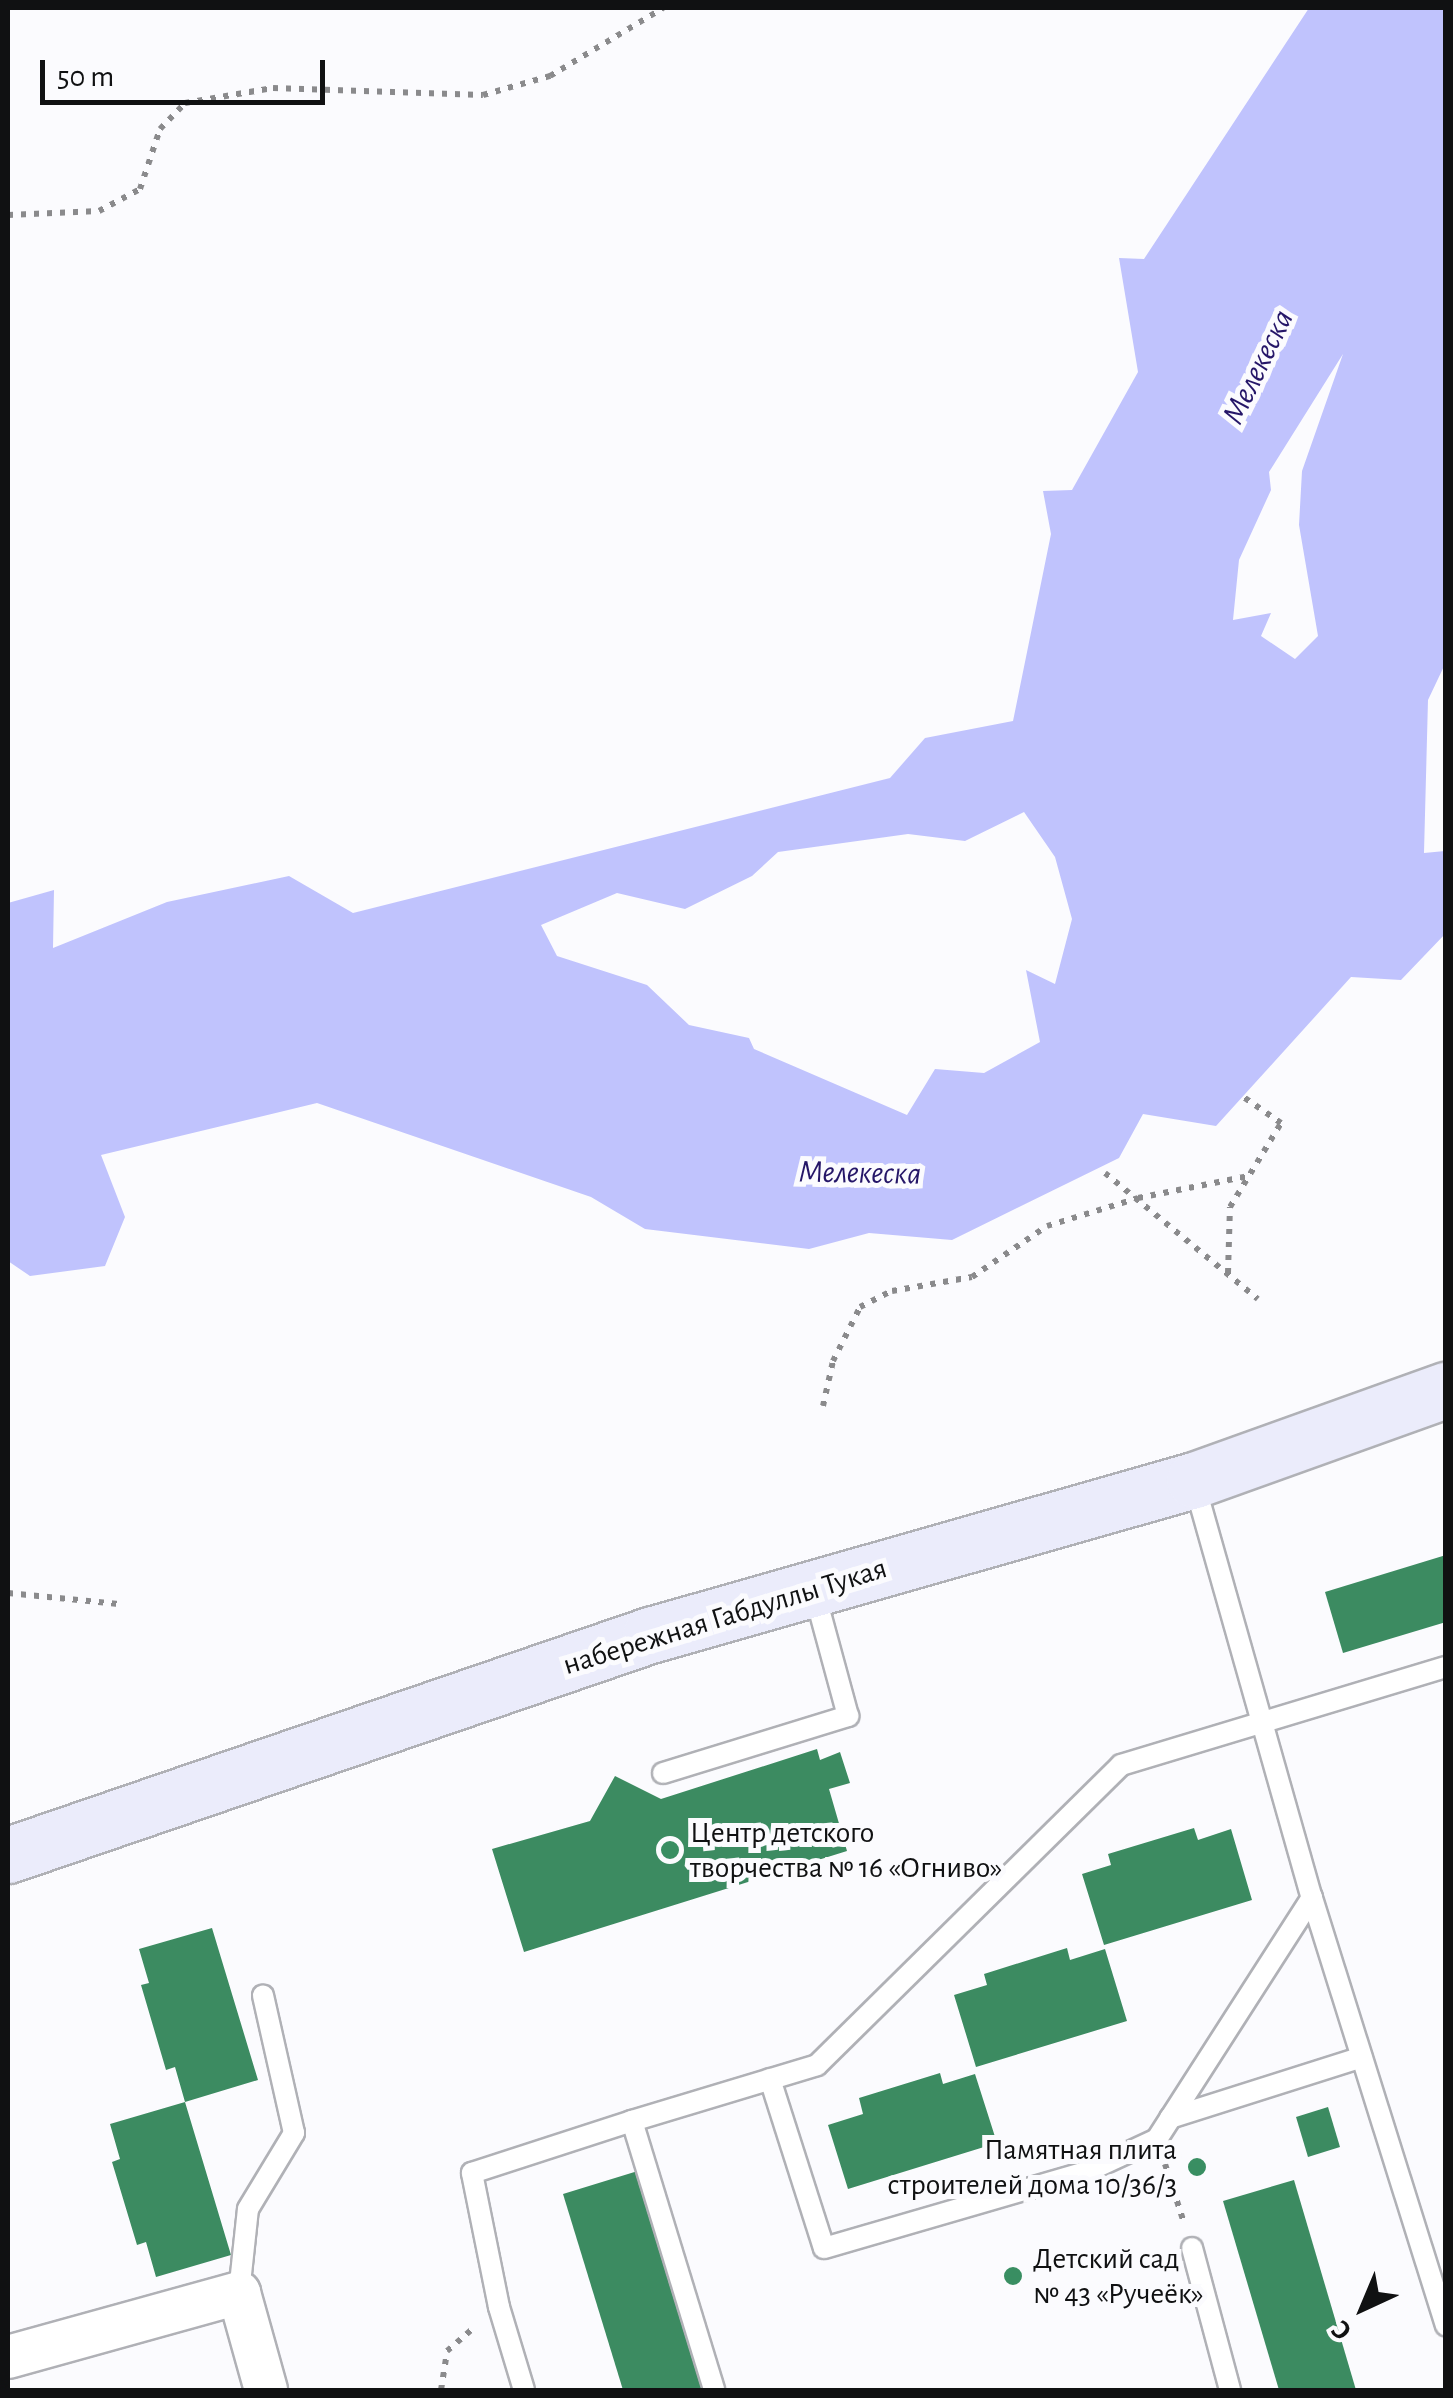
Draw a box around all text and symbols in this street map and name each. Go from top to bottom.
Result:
scale bar [45,40,330,102]
text: 50 m [57,62,114,92]
water label: Мелекеска [1214,304,1302,430]
water label: Мелекеска [798,1153,922,1193]
street label: набережная Габдуллы Тукая [559,1551,891,1683]
place label: Центр детского творчества № 16 «Огниво» [690,1815,1002,1886]
marker: Центр детского творчества № 16 «Огниво» [659,1839,681,1861]
place label: Памятная плита строителей дома 10/36/3 [888,2132,1177,2202]
marker: Памятная плита строителей дома 10/36/3 [1186,2156,1208,2178]
place label: Детский сад № 43 «Ручеёк» [1033,2241,1204,2312]
north arrow [1313,2258,1413,2358]
marker: Детский сад № 43 «Ручеёк» [1002,2265,1024,2287]
text: С [1327,2314,1357,2345]

